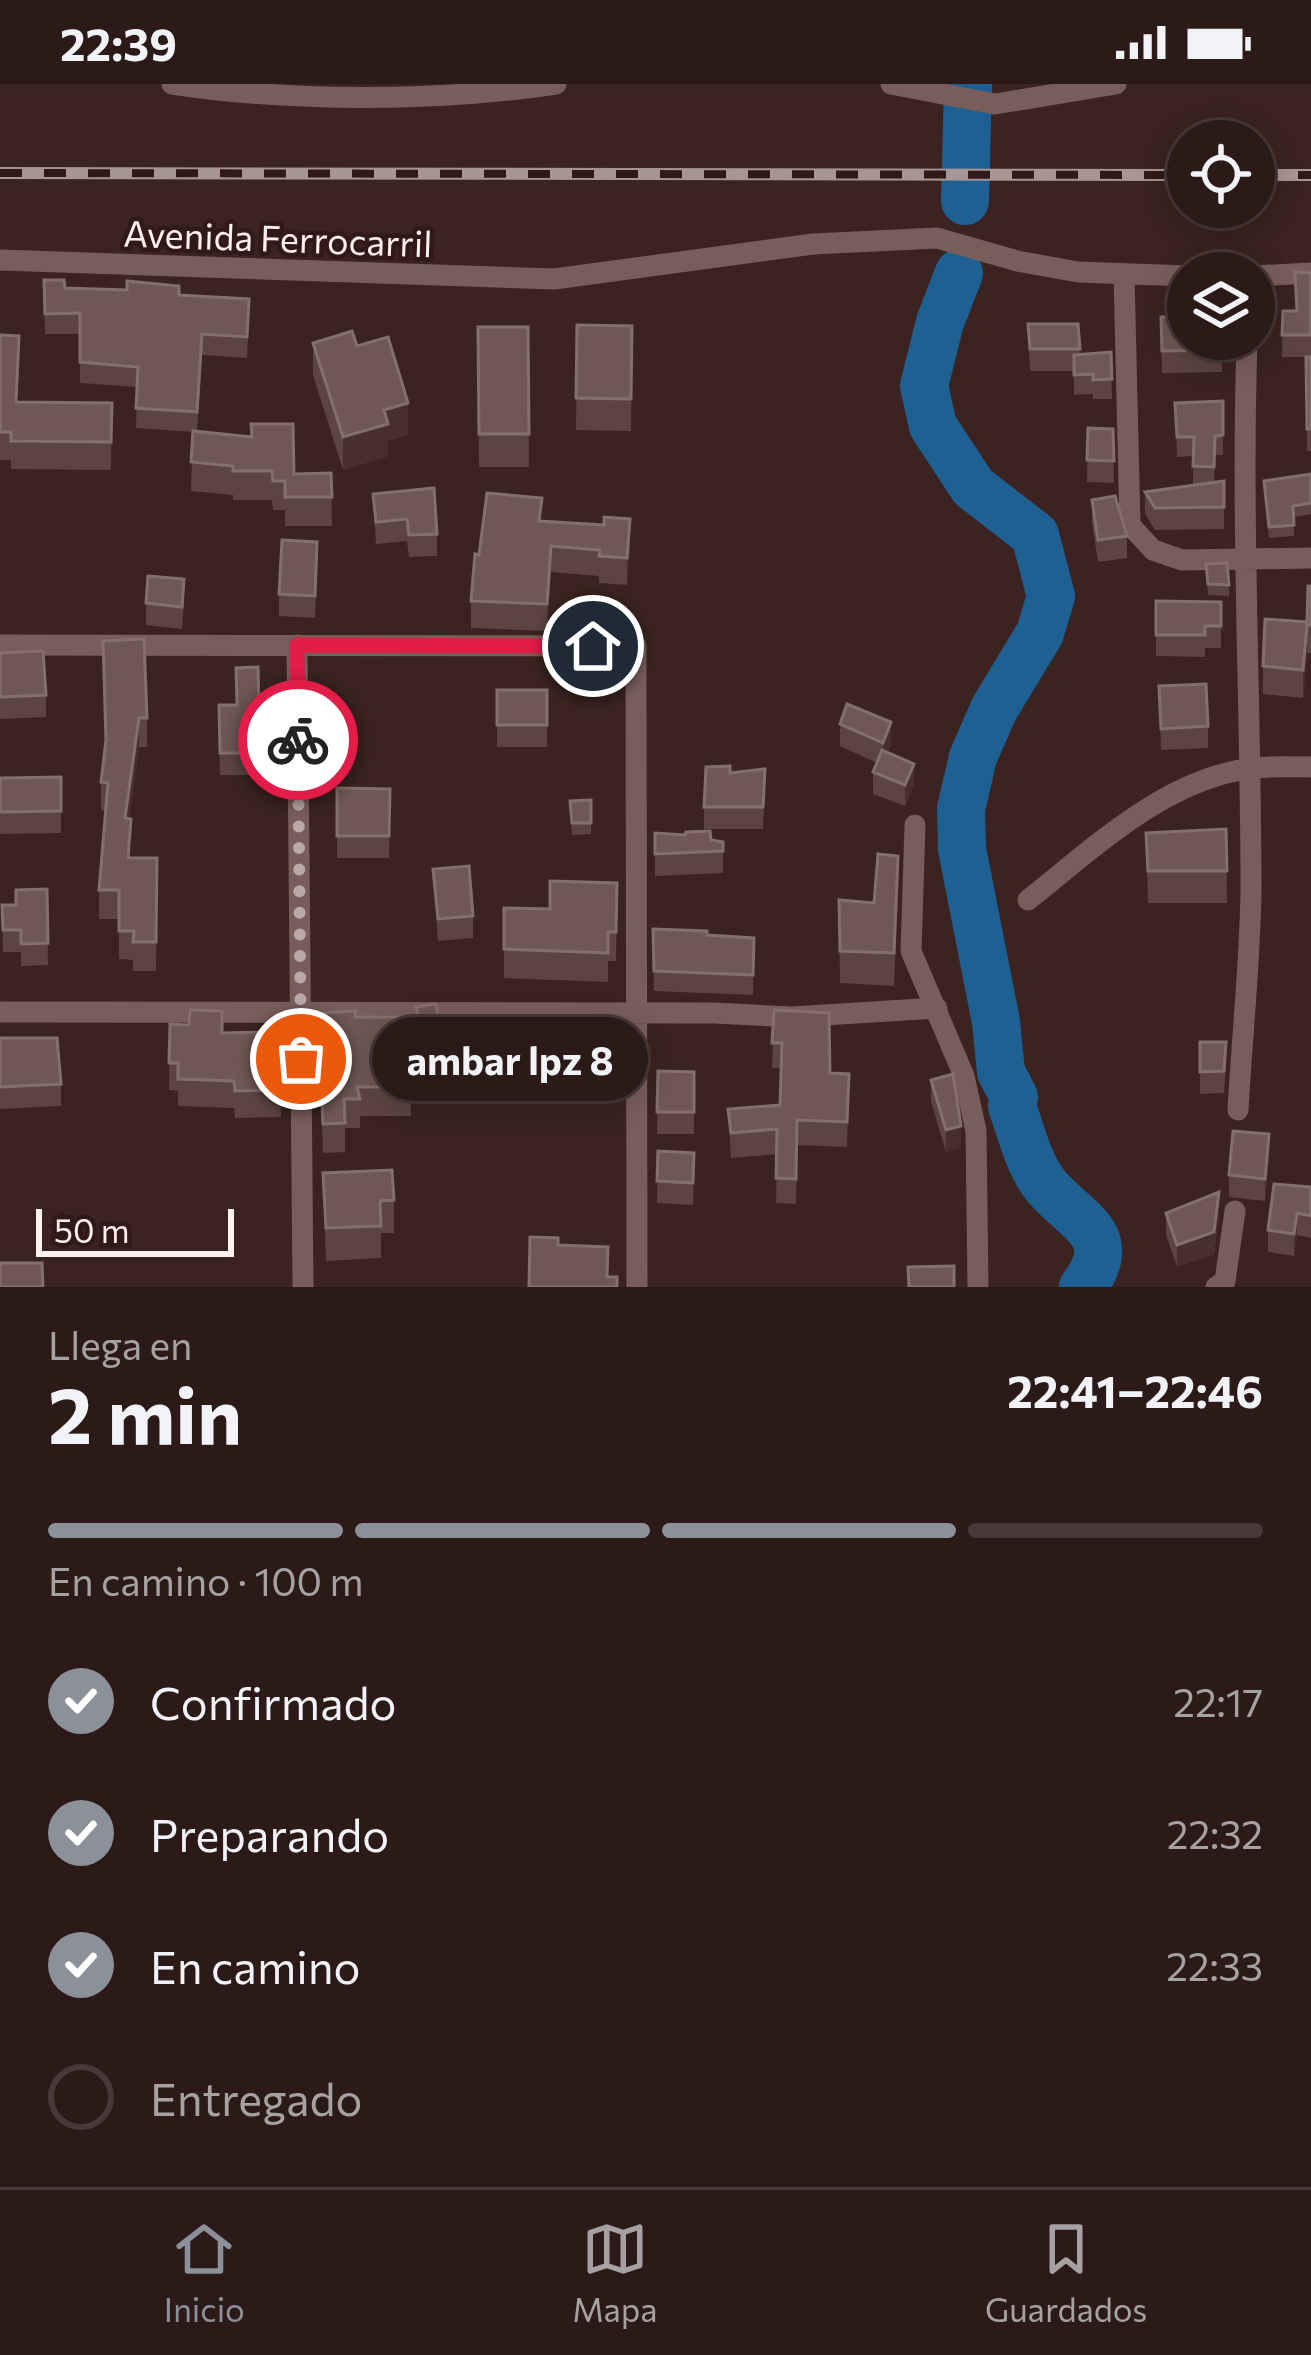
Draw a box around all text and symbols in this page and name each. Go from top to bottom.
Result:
text: 22:39 [60,15,177,70]
map controls [1167,120,1275,360]
button: locate [1167,120,1275,228]
street label: Avenida Ferrocarril [123,210,433,264]
button: layers [1167,252,1275,360]
pin [542,595,644,697]
icon: home [560,613,626,679]
courier [238,680,358,800]
icon: bike [265,707,331,773]
pin [250,1008,352,1110]
callout: ambar lpz 8 [373,1017,649,1101]
icon: bag [268,1026,334,1092]
text: ambar lpz 8 [406,1035,614,1083]
scale bar [36,1203,234,1256]
text: 50 m [54,1209,130,1250]
text: Llega en [48,1320,192,1368]
text: 22:41–22:46 [1007,1362,1263,1417]
text: 2 min [48,1365,242,1460]
text: En camino · 100 m [48,1556,364,1604]
icon: check [48,1668,114,1734]
text: Confirmado [150,1674,397,1729]
text: 22:17 [1173,1677,1263,1725]
icon: check [48,1800,114,1866]
text: Preparando [150,1806,389,1861]
text: 22:32 [1167,1809,1263,1857]
icon: check [48,1932,114,1998]
text: En camino [150,1938,360,1993]
text: 22:33 [1166,1941,1263,1989]
text: Entregado [150,2070,362,2125]
tab: Inicio [164,2216,245,2329]
tab: Mapa [572,2216,658,2329]
tab: Guardados [985,2216,1147,2329]

